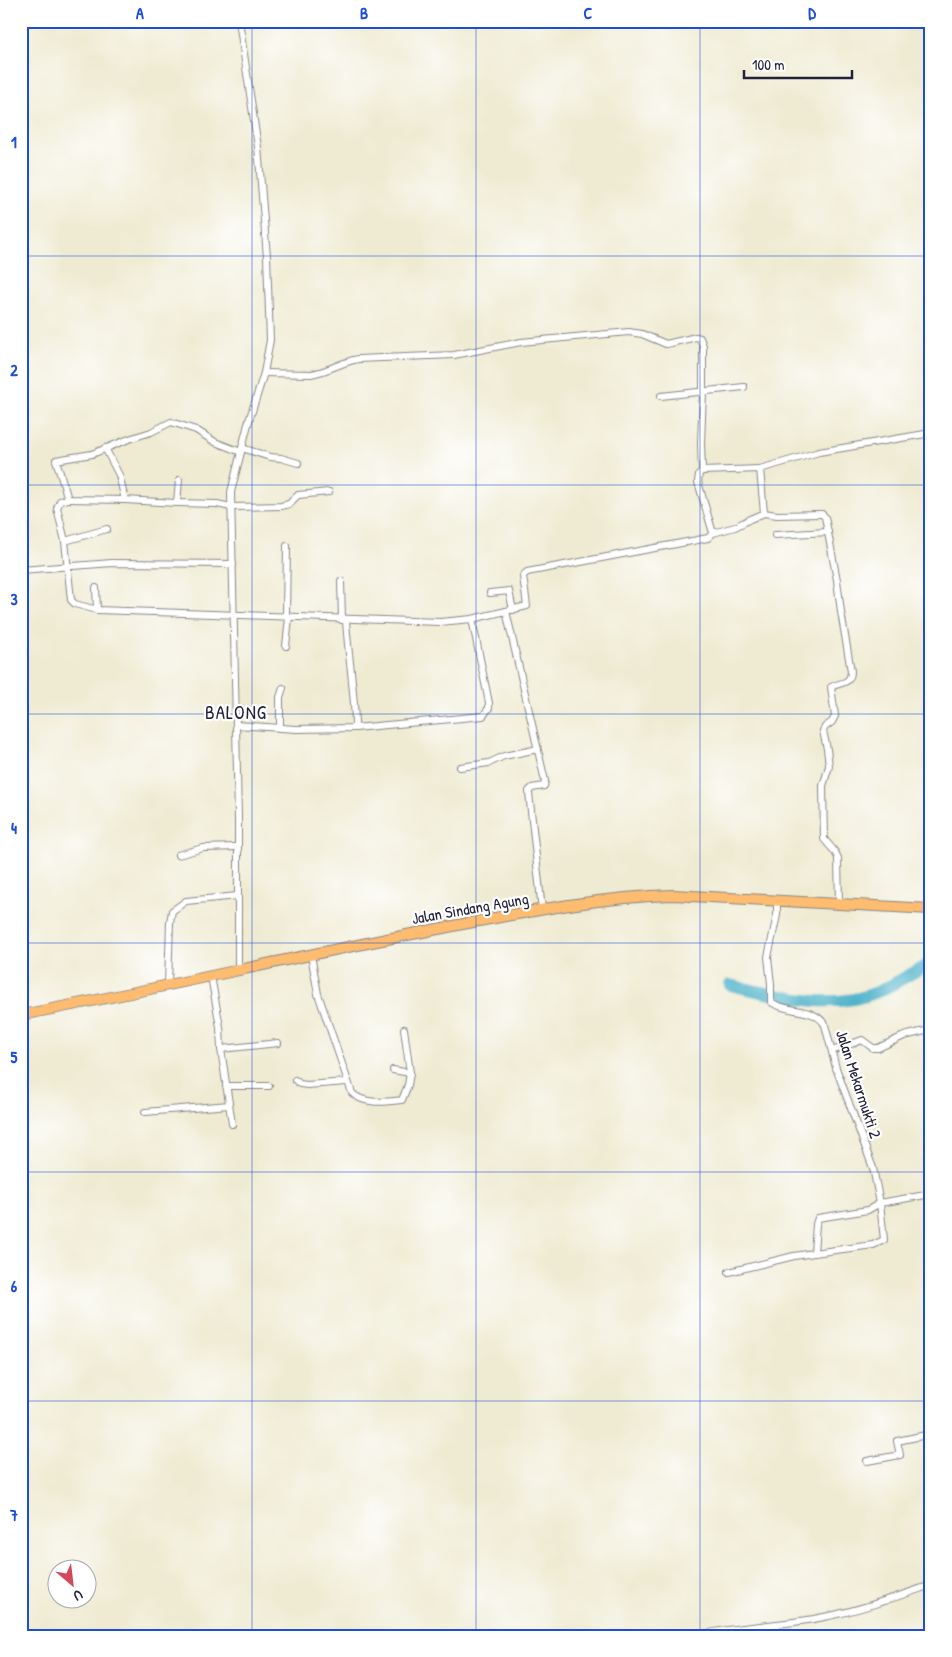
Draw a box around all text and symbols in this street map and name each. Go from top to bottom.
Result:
text: A [136,2,144,24]
text: B [360,2,368,24]
text: C [584,2,593,24]
text: D [808,2,816,24]
scale bar [744,48,852,80]
text: 100 m [752,54,785,75]
text: 1 [11,131,17,153]
text: 2 [10,359,18,381]
text: 3 [10,588,18,610]
district label: BALONG [205,699,267,725]
text: 4 [11,817,17,839]
street label: Jalan Sindang Agung [410,887,530,929]
street label: Jalan Mekarmukti 2 [831,1027,887,1142]
text: 5 [11,1046,18,1068]
text: 6 [11,1275,18,1297]
text: 7 [9,1504,18,1526]
north arrow [48,1560,98,1610]
text: U [70,1586,86,1606]

